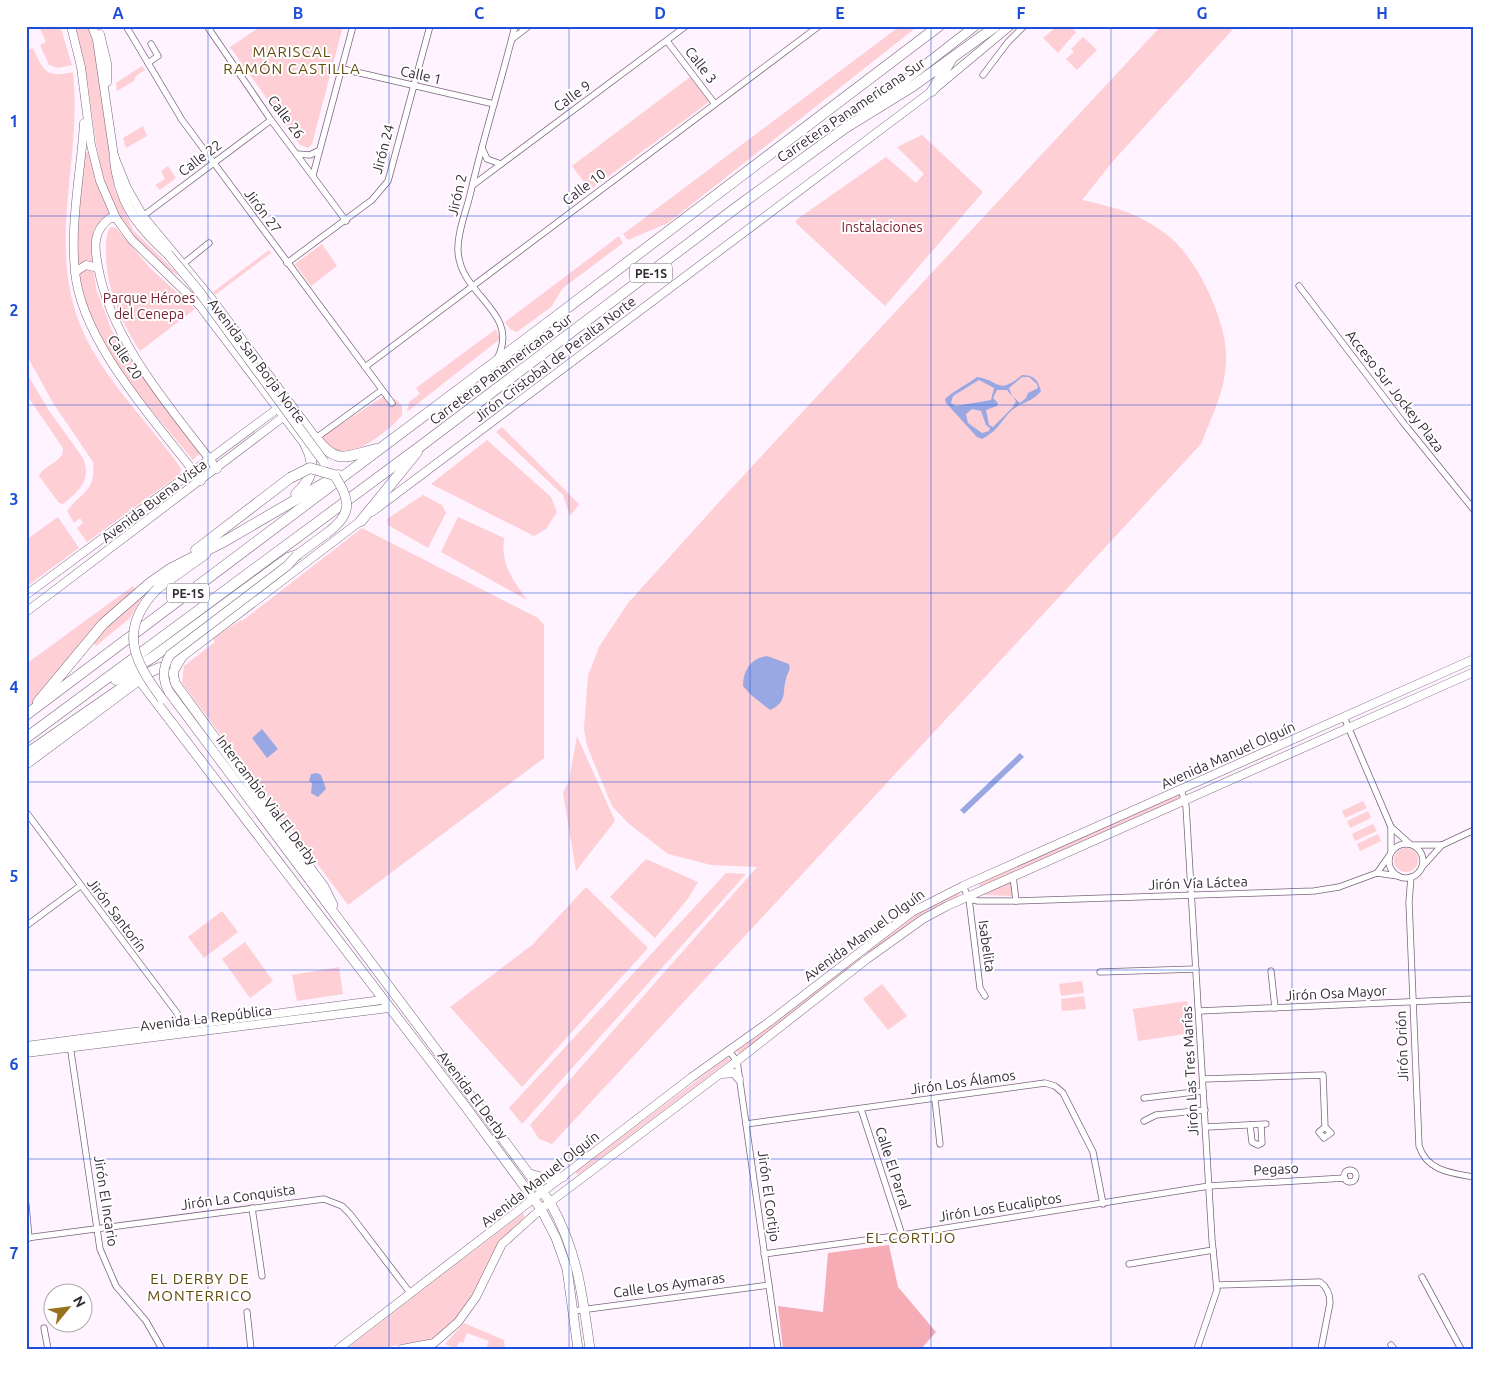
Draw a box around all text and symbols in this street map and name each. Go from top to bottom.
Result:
text: A [112,4,124,22]
text: B [293,4,303,22]
text: C [474,4,484,22]
text: D [654,4,666,22]
text: E [835,4,845,22]
text: F [1017,4,1026,22]
text: G [1196,4,1208,22]
text: H [1376,4,1388,22]
district label: MARISCAL RAMÓN CASTILLA [223,43,361,77]
street label: Calle 3 [682,44,720,86]
street label: Carretera Panamericana Sur [774,54,929,166]
street label: Calle 1 [399,62,443,88]
street label: Calle 9 [550,77,594,115]
street label: Calle 26 [265,92,307,142]
text: 1 [9,112,19,130]
street label: Jirón 24 [369,122,397,176]
street label: Calle 22 [175,137,225,179]
street label: Calle 10 [559,166,609,208]
street label: Jirón 2 [444,172,470,218]
street label: Jirón 27 [241,186,285,236]
park label: Instalaciones [841,219,923,235]
road number: PE-1S [630,264,672,282]
park label: Parque Héroes del Cenepa [103,290,195,322]
street label: Jirón Cristobal de Peralta Norte [471,293,639,425]
street label: Avenida San Borja Norte [205,295,309,427]
text: 2 [9,301,19,319]
street label: Carretera Panamericana Sur [426,310,576,428]
street label: Acceso Sur Jockey Plaza [1343,327,1447,455]
street label: Calle 20 [104,332,146,382]
street label: Avenida Buena Vista [98,456,210,546]
text: 3 [9,490,19,508]
road number: PE-1S [167,584,209,602]
text: 4 [9,678,19,696]
street label: Avenida Manuel Olguín [1158,718,1298,792]
street label: Intercambio Vial El Derby [213,732,321,868]
text: 5 [9,867,19,885]
street label: Jirón Vía Láctea [1148,873,1248,893]
street label: Jirón Santorín [84,875,150,955]
street label: Avenida Manuel Olguín [800,886,928,984]
street label: Isabelita [975,919,999,973]
street label: Jirón Osa Mayor [1285,982,1388,1004]
street label: Avenida La República [139,1002,273,1034]
street label: Jirón Las Tres Marías [1179,1006,1201,1136]
street label: Jirón Orión [1393,1010,1411,1082]
street label: Avenida El Derby [435,1048,511,1142]
text: 6 [9,1055,19,1073]
street label: Jirón Los Álamos [909,1066,1017,1097]
street label: Calle El Parral [872,1125,914,1212]
street label: Avenida Manuel Olguín [478,1128,602,1230]
street label: Jirón El Cortijo [755,1149,783,1243]
street label: Jirón El Incario [91,1154,121,1248]
street label: Pegaso [1253,1160,1299,1178]
street label: Jirón La Conquista [180,1181,296,1213]
street label: Jirón Los Eucaliptos [938,1189,1062,1225]
district label: EL CORTIJO [866,1229,956,1246]
text: 7 [9,1244,19,1262]
street label: Calle Los Aymaras [612,1269,726,1301]
district label: EL DERBY DE MONTERRICO [147,1270,253,1304]
north arrow [42,1282,92,1332]
text: N [70,1293,89,1310]

